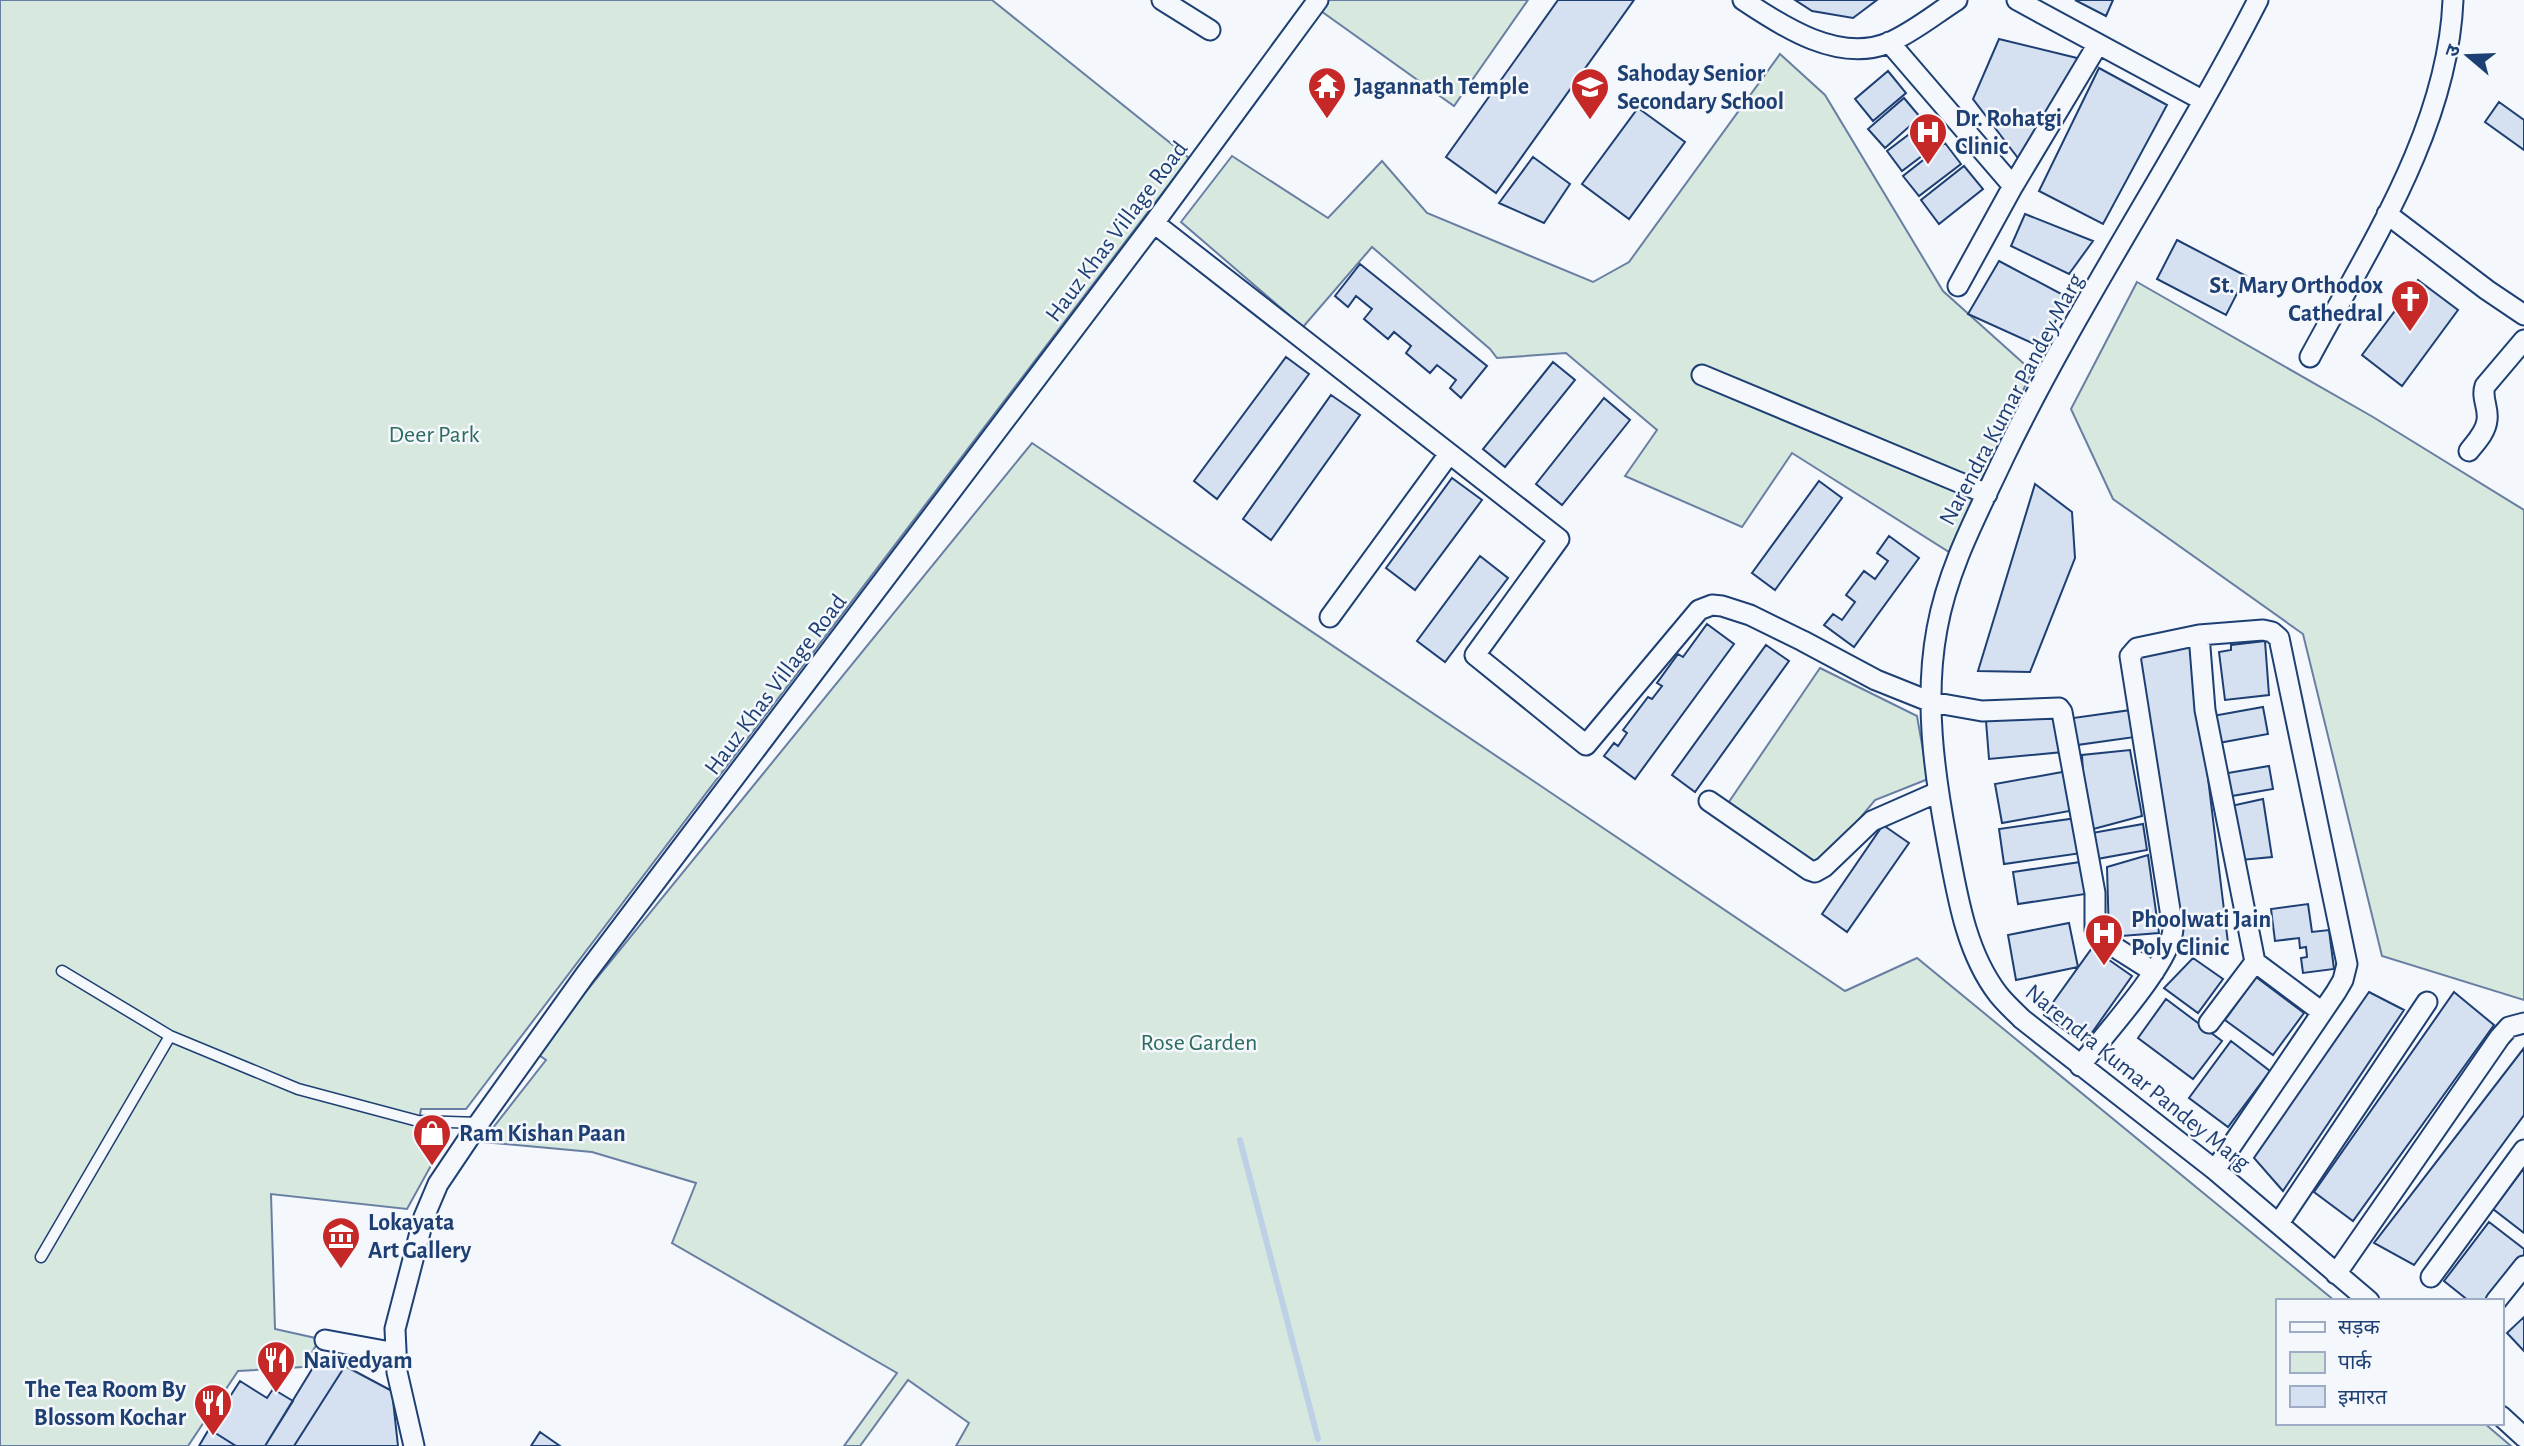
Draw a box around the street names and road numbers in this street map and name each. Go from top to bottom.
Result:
street label: Hauz Khas Village Road [1041,137,1192,326]
street label: Narendra Kumar Pandey Marg [1935,269,2089,529]
street label: Hauz Khas Village Road [700,590,851,779]
street label: Narendra Kumar Pandey Marg [2021,980,2254,1176]

